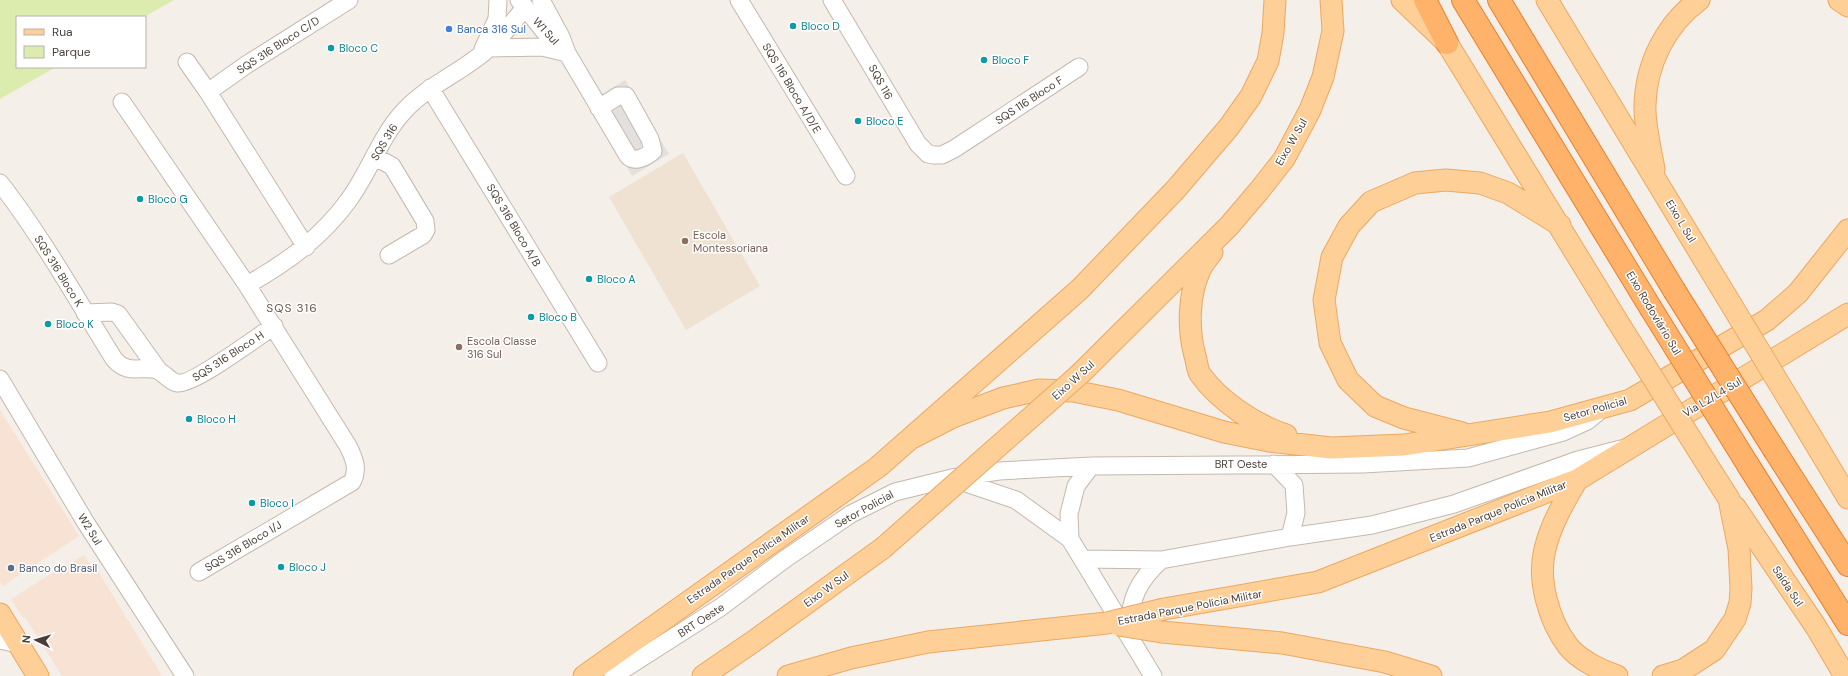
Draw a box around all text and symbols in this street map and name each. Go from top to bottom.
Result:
street label: SQS 316 Bloco C/D [234,13,322,77]
street label: W1 Sul [530,14,562,48]
legend [16,16,146,68]
place label: Bloco D [801,19,840,33]
marker: Bloco D [788,21,798,31]
place label: Banca 316 Sul [457,22,526,36]
text: Rua [52,24,73,40]
marker: Banca 316 Sul [444,24,454,34]
street label: SQS 116 Bloco A/D/E [760,40,824,136]
place label: Bloco C [339,41,378,55]
marker: Bloco C [326,43,336,53]
text: Parque [52,44,91,60]
place label: Bloco F [992,53,1029,67]
marker: Bloco F [979,55,989,65]
street label: SQS 116 [866,62,896,102]
street label: SQS 116 Bloco F [992,73,1066,127]
place label: Bloco E [866,114,904,128]
marker: Bloco E [853,116,863,126]
street label: Eixo W Sul [1272,116,1310,168]
street label: SQS 316 [367,121,401,163]
street label: SQS 316 Bloco A/B [484,181,544,269]
place label: Bloco G [148,192,188,206]
marker: Bloco G [135,194,145,204]
street label: Eixo L Sul [1663,197,1699,245]
place label: Escola Montessoriana [693,228,768,255]
street label: SQS 316 Bloco K [31,233,87,310]
marker: Escola Montessoriana [680,236,690,246]
street label: Eixo Rodoviário Sul [1624,269,1684,357]
place label: Bloco A [597,272,636,286]
marker: Bloco A [584,274,594,284]
district label: SQS 316 [266,300,318,316]
place label: Bloco B [539,310,577,324]
marker: Bloco B [526,312,536,322]
place label: Bloco K [56,317,94,331]
marker: Bloco K [43,319,53,329]
street label: SQS 316 Bloco H [190,328,266,384]
place label: Escola Classe 316 Sul [467,334,537,361]
marker: Escola Classe 316 Sul [454,342,464,352]
street label: Eixo W Sul [1049,357,1097,403]
street label: Via L2/L4 Sul [1680,374,1744,420]
street label: Setor Policial [1562,393,1628,425]
place label: Bloco H [197,412,236,426]
marker: Bloco H [184,414,194,424]
street label: BRT Oeste [1215,457,1267,471]
street label: Estrada Parque Polícia Militar [1427,477,1569,545]
street label: Setor Policial [832,487,896,531]
place label: Bloco I [260,496,294,510]
marker: Bloco I [247,498,257,508]
street label: W2 Sul [75,511,105,547]
street label: Estrada Parque Polícia Militar [684,511,812,607]
street label: SQS 316 Bloco I/J [202,518,284,574]
place label: Bloco J [289,560,326,574]
place label: Banco do Brasil [19,561,97,575]
marker: Bloco J [276,562,286,572]
marker: Banco do Brasil [6,563,16,573]
street label: Saída Sul [1769,563,1807,609]
street label: Eixo W Sul [801,568,851,610]
street label: Estrada Parque Polícia Militar [1117,586,1263,628]
street label: BRT Oeste [675,600,727,640]
north arrow [16,620,56,660]
text: N [19,635,33,644]

